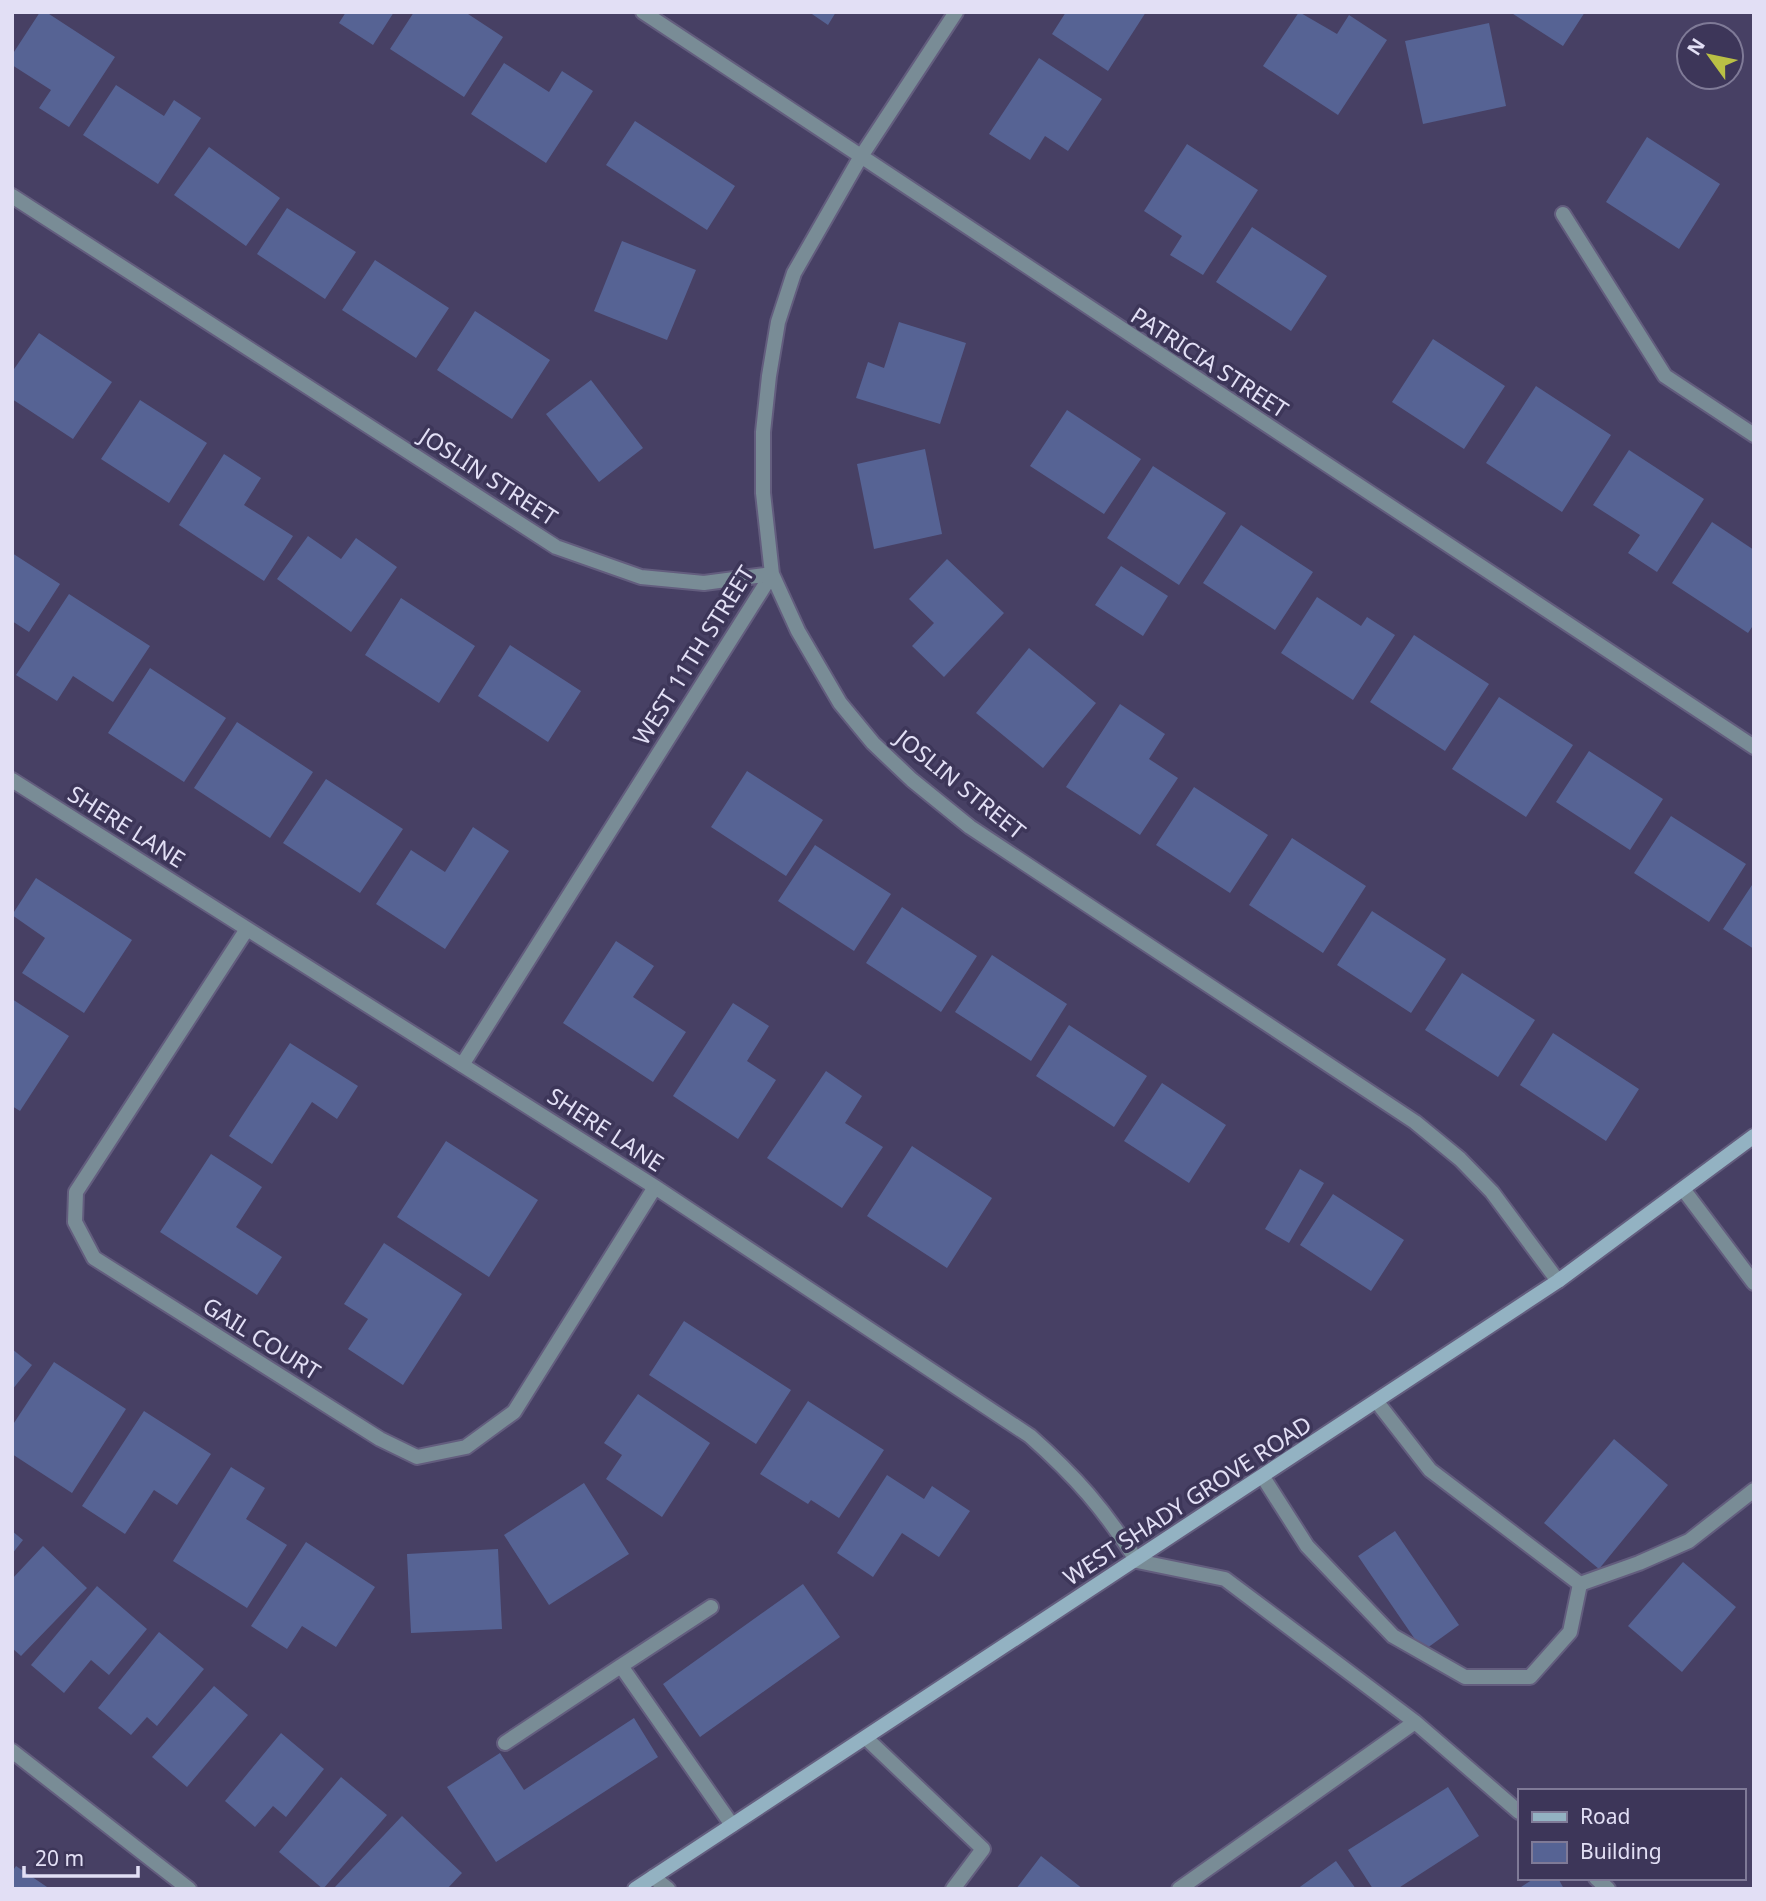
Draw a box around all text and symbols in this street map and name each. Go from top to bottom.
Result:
north arrow [1675,21,1745,91]
text: N [1681,33,1711,60]
street label: PATRICIA STREET [1125,299,1295,425]
street label: JOSLIN STREET [412,418,564,533]
street label: WEST 11TH STREET [625,559,761,751]
street label: JOSLIN STREET [888,721,1033,846]
street label: SHERE LANE [62,777,192,875]
street label: SHERE LANE [542,1079,670,1179]
street label: GAIL COURT [197,1289,327,1387]
street label: WEST SHADY GROVE ROAD [1057,1408,1317,1592]
legend [1518,1789,1745,1880]
text: Road [1580,1802,1630,1830]
scale bar [24,1834,138,1878]
text: Building [1580,1837,1662,1865]
text: 20 m [35,1844,84,1872]

